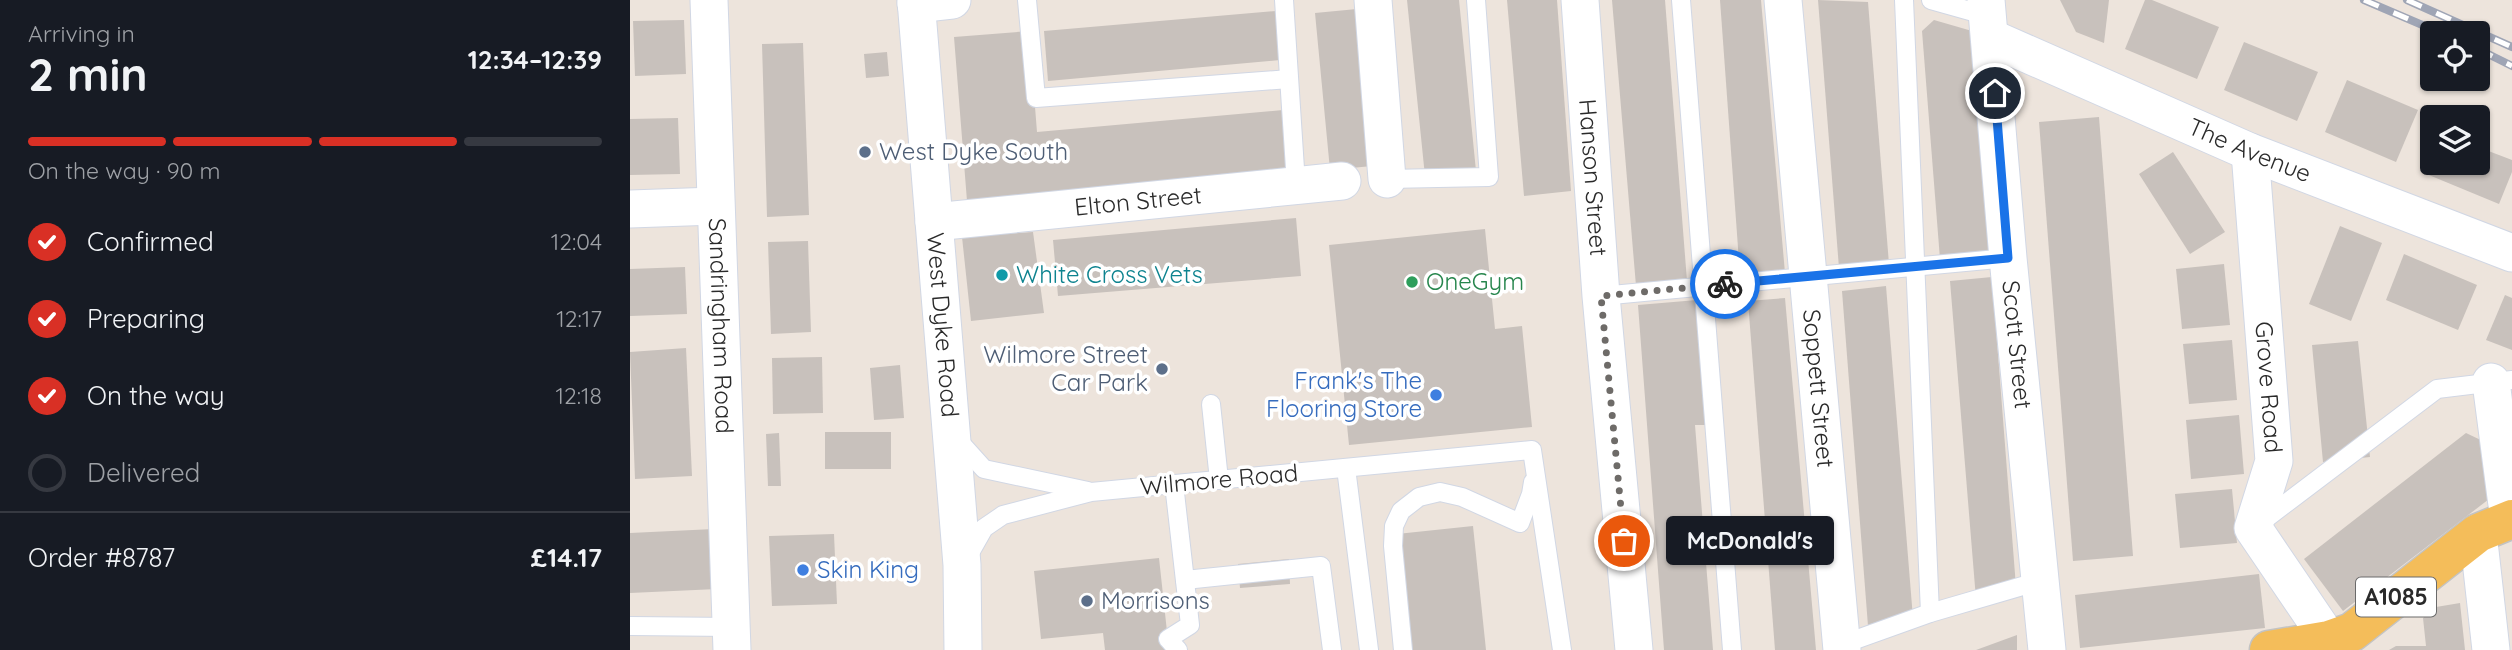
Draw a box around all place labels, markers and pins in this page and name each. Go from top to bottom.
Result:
pin [1965,63,2025,123]
place label: West Dyke South [879,136,1068,166]
marker: West Dyke South [857,144,873,160]
place label: White Cross Vets [1016,259,1203,289]
place label: OneGym [1426,266,1524,296]
marker: White Cross Vets [994,267,1010,283]
marker: OneGym [1404,274,1420,290]
place label: Wilmore Street Car Park [983,339,1148,397]
marker: Wilmore Street Car Park [1154,361,1170,377]
place label: Frank's The Flooring Store [1266,365,1422,423]
marker: Frank's The Flooring Store [1428,387,1444,403]
pin [1594,511,1654,571]
callout: McDonald's [1666,516,1834,566]
place label: Skin King [817,554,919,584]
marker: Skin King [795,562,811,578]
place label: Morrisons [1101,585,1210,615]
marker: Morrisons [1079,593,1095,609]

